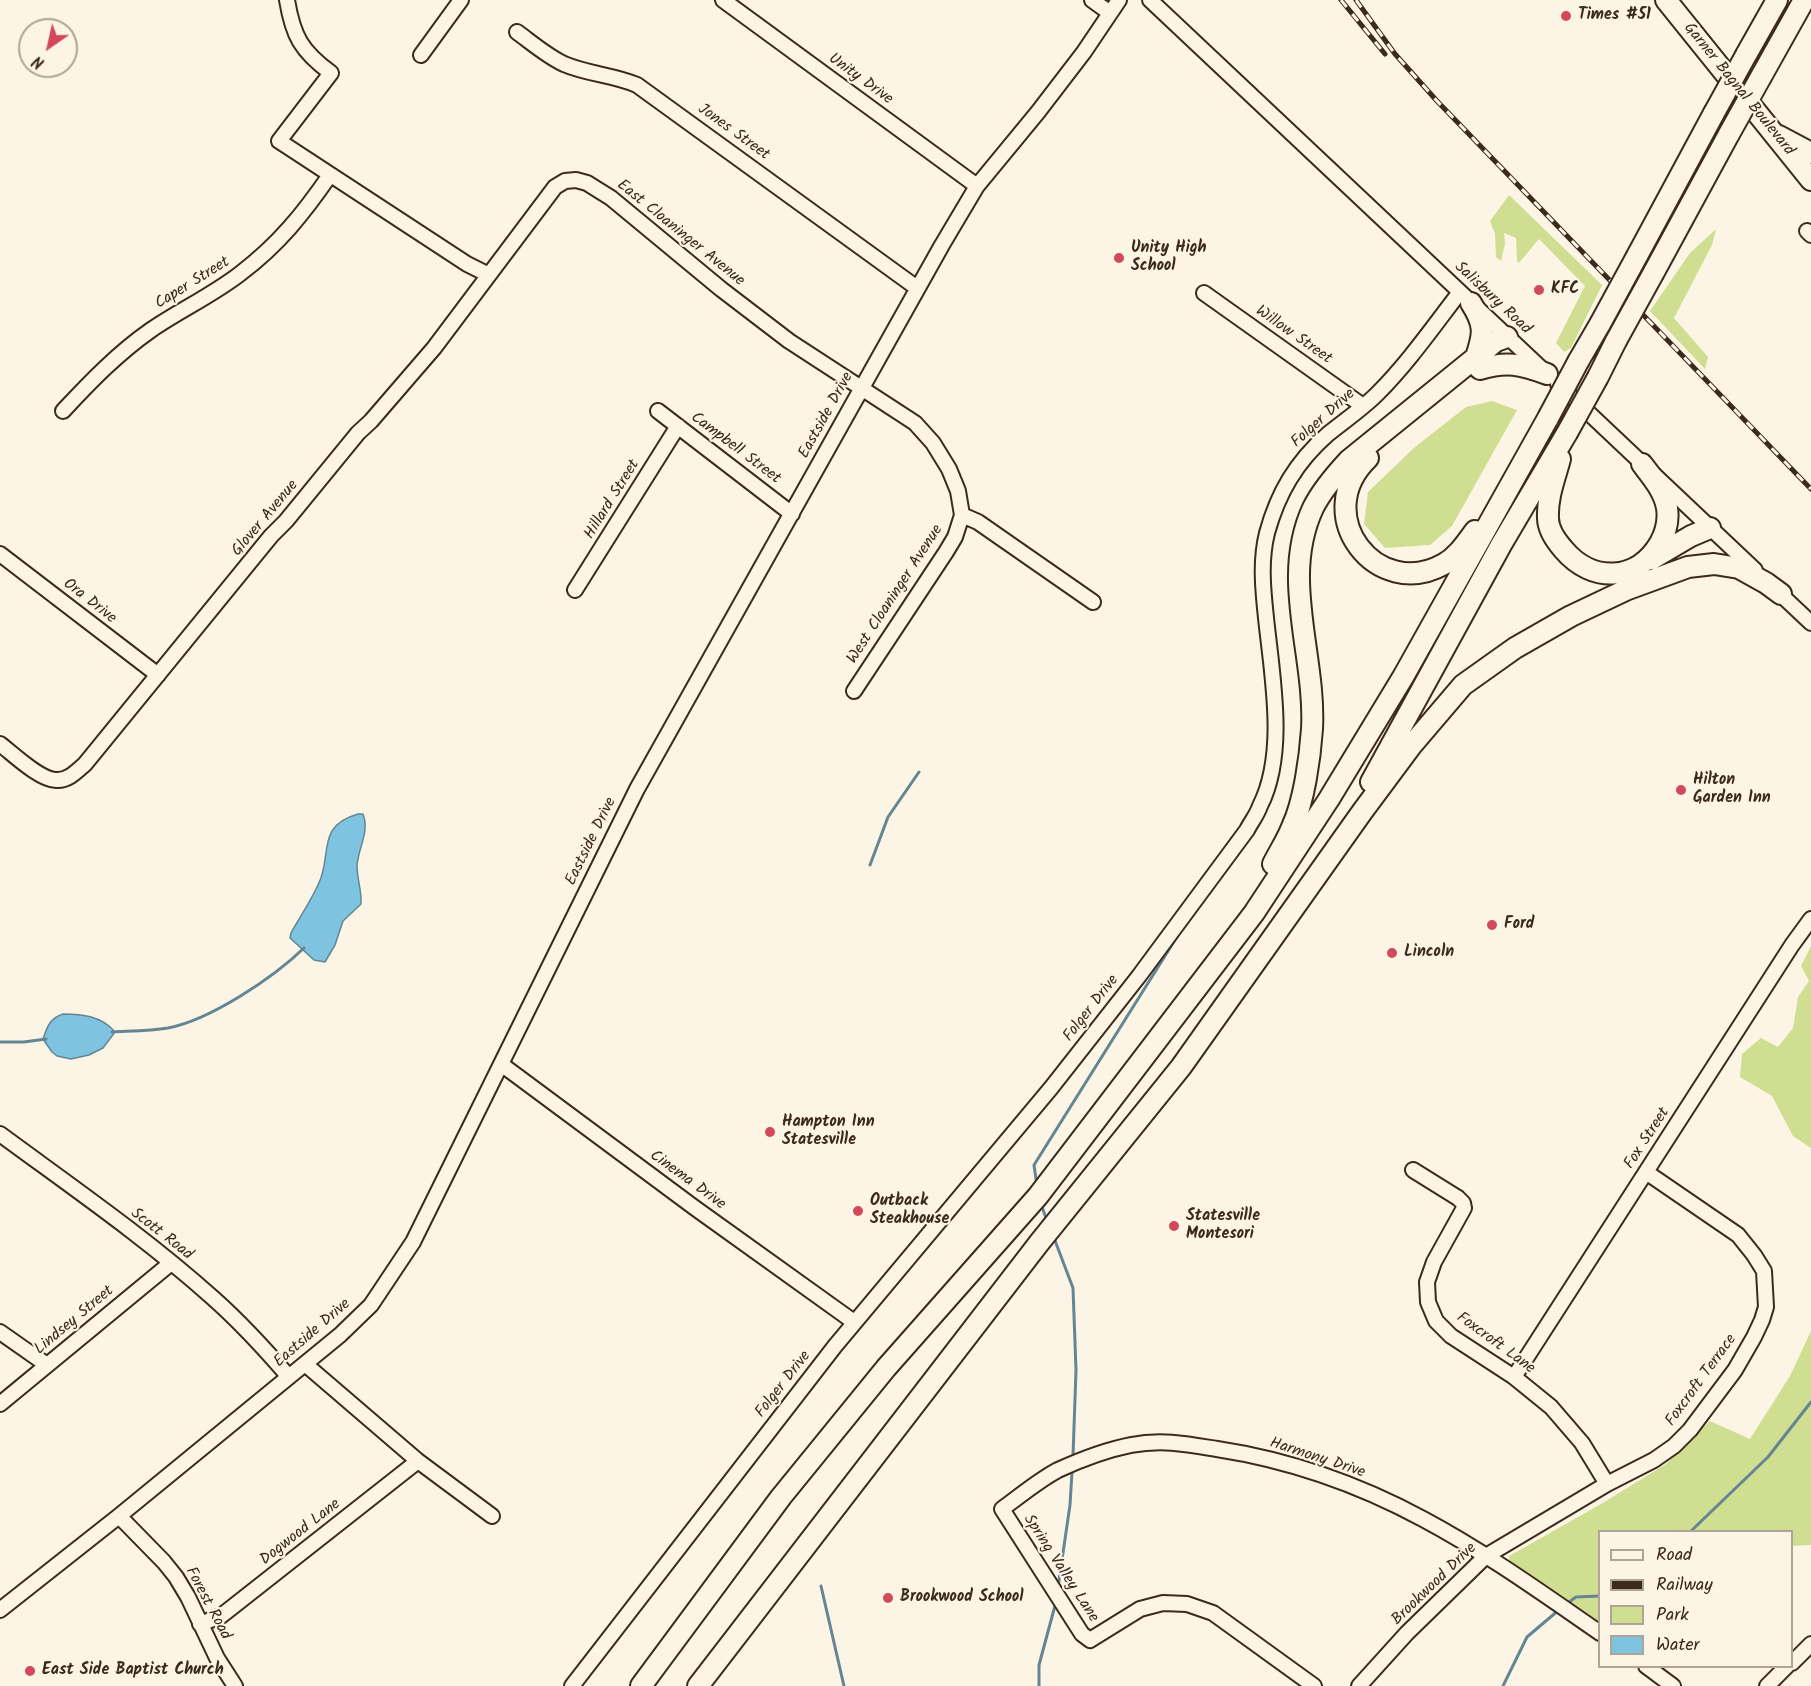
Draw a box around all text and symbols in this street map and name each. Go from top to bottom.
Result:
place label: Times #51 [1578,6,1651,26]
marker: Times #51 [1559,9,1573,23]
north arrow [18,18,78,78]
street label: Garner Bagnal Boulevard [1678,20,1798,160]
text: N [28,48,50,75]
street label: Unity Drive [824,50,896,110]
street label: Jones Street [693,100,773,166]
street label: East Cloaninger Avenue [612,177,748,291]
place label: Unity High School [1131,239,1207,277]
marker: Unity High School [1112,251,1126,265]
street label: Caper Street [152,254,234,314]
street label: Salisbury Road [1450,259,1534,339]
place label: KFC [1551,280,1579,300]
marker: KFC [1532,283,1546,297]
street label: Willow Street [1251,303,1335,369]
street label: Eastside Drive [795,370,859,462]
street label: Folger Drive [1288,385,1360,453]
street label: Campbell Street [686,409,784,489]
street label: Hillard Street [581,457,645,543]
street label: Glover Avenue [229,477,303,561]
street label: West Cloaninger Avenue [844,522,948,668]
street label: Ora Drive [59,575,119,629]
place label: Hilton Garden Inn [1693,771,1771,809]
marker: Hilton Garden Inn [1674,783,1688,797]
street label: Eastside Drive [562,795,622,889]
place label: Ford [1504,915,1534,935]
marker: Ford [1485,918,1499,932]
place label: Lincoln [1404,943,1454,963]
marker: Lincoln [1385,946,1399,960]
street label: Folger Drive [1060,972,1124,1046]
street label: Fox Street [1621,1105,1675,1173]
place label: Hampton Inn Statesville [782,1113,874,1151]
marker: Hampton Inn Statesville [763,1125,777,1139]
street label: Cinema Drive [645,1147,729,1215]
place label: Outback Steakhouse [870,1192,949,1230]
marker: Outback Steakhouse [851,1204,865,1218]
street label: Scott Road [126,1205,196,1265]
place label: Statesville Montesori [1186,1207,1260,1245]
marker: Statesville Montesori [1167,1219,1181,1233]
street label: Lindsey Street [31,1282,119,1360]
street label: Eastside Drive [271,1295,355,1373]
street label: Foxcroft Lane [1452,1309,1538,1379]
street label: Foxcroft Terrace [1662,1331,1742,1431]
street label: Folger Drive [752,1348,816,1422]
street label: Harmony Drive [1267,1435,1367,1483]
street label: Dogwood Lane [257,1496,345,1570]
street label: Spring Valley Lane [1018,1511,1102,1627]
legend [1598,1530,1793,1668]
street label: Brookwood Drive [1389,1540,1481,1630]
text: Road [1656,1541,1692,1570]
street label: Forest Road [180,1564,234,1644]
text: Railway [1656,1571,1713,1600]
place label: Brookwood School [900,1588,1024,1608]
marker: Brookwood School [881,1591,895,1605]
text: Park [1656,1601,1689,1630]
text: Water [1656,1631,1700,1660]
place label: East Side Baptist Church [42,1661,224,1681]
marker: East Side Baptist Church [23,1664,37,1678]

